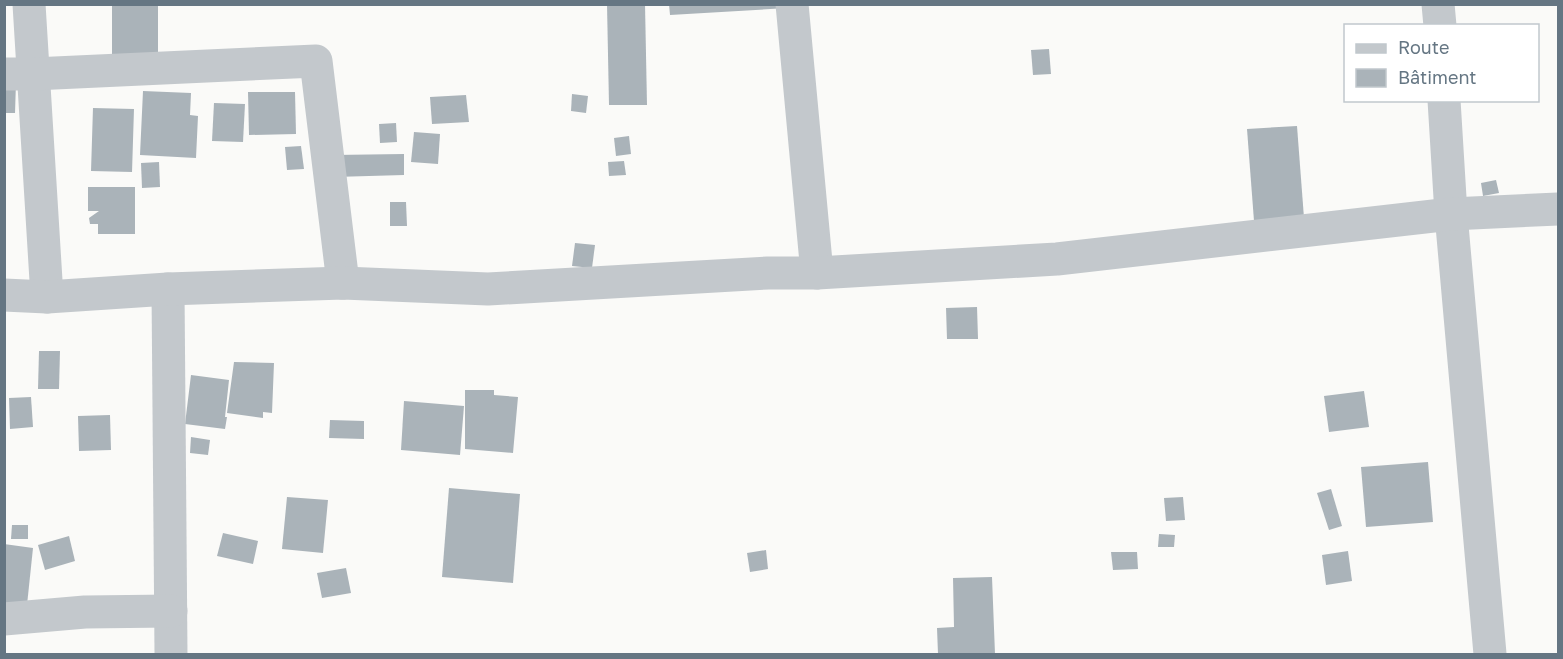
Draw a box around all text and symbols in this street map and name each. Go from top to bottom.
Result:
legend [1344,24,1539,102]
text: Route [1398,36,1449,58]
text: Bâtiment [1398,66,1477,88]

